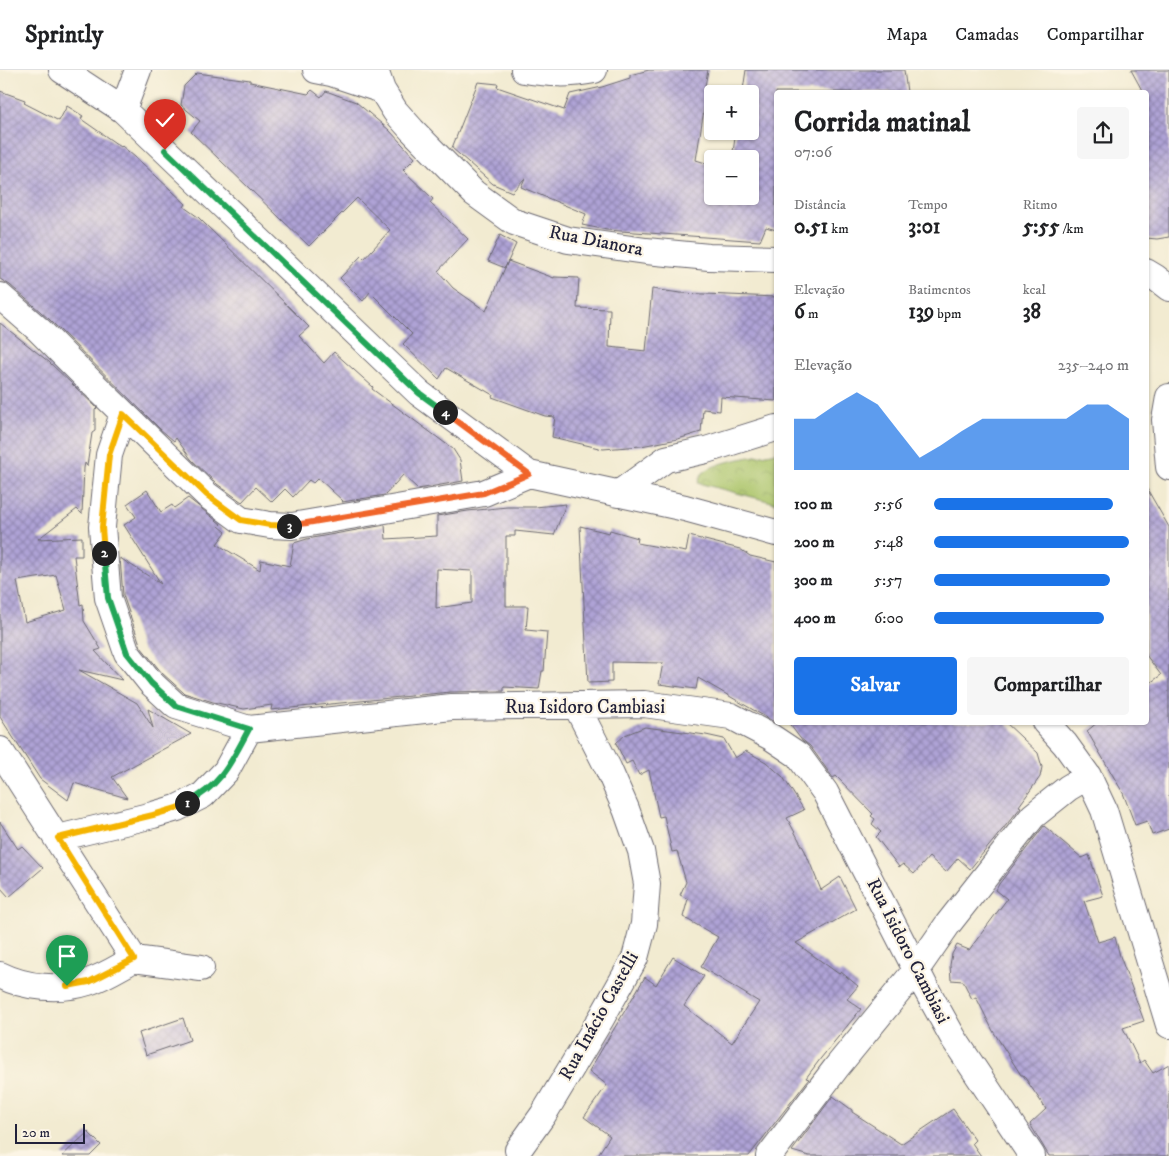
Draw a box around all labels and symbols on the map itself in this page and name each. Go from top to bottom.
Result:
pin [144,99,186,150]
street label: Rua Dianora [547,221,645,261]
pin: 4 [432,400,458,424]
pin: 3 [276,514,302,538]
pin: 2 [92,540,116,566]
street label: Rua Isidoro Cambiasi [505,696,665,719]
pin: 1 [174,790,200,816]
street label: Rua Isidoro Cambiasi [861,874,955,1028]
pin [46,935,88,986]
street label: Rua Inácio Castelli [554,948,644,1084]
scale bar [15,1121,85,1144]

